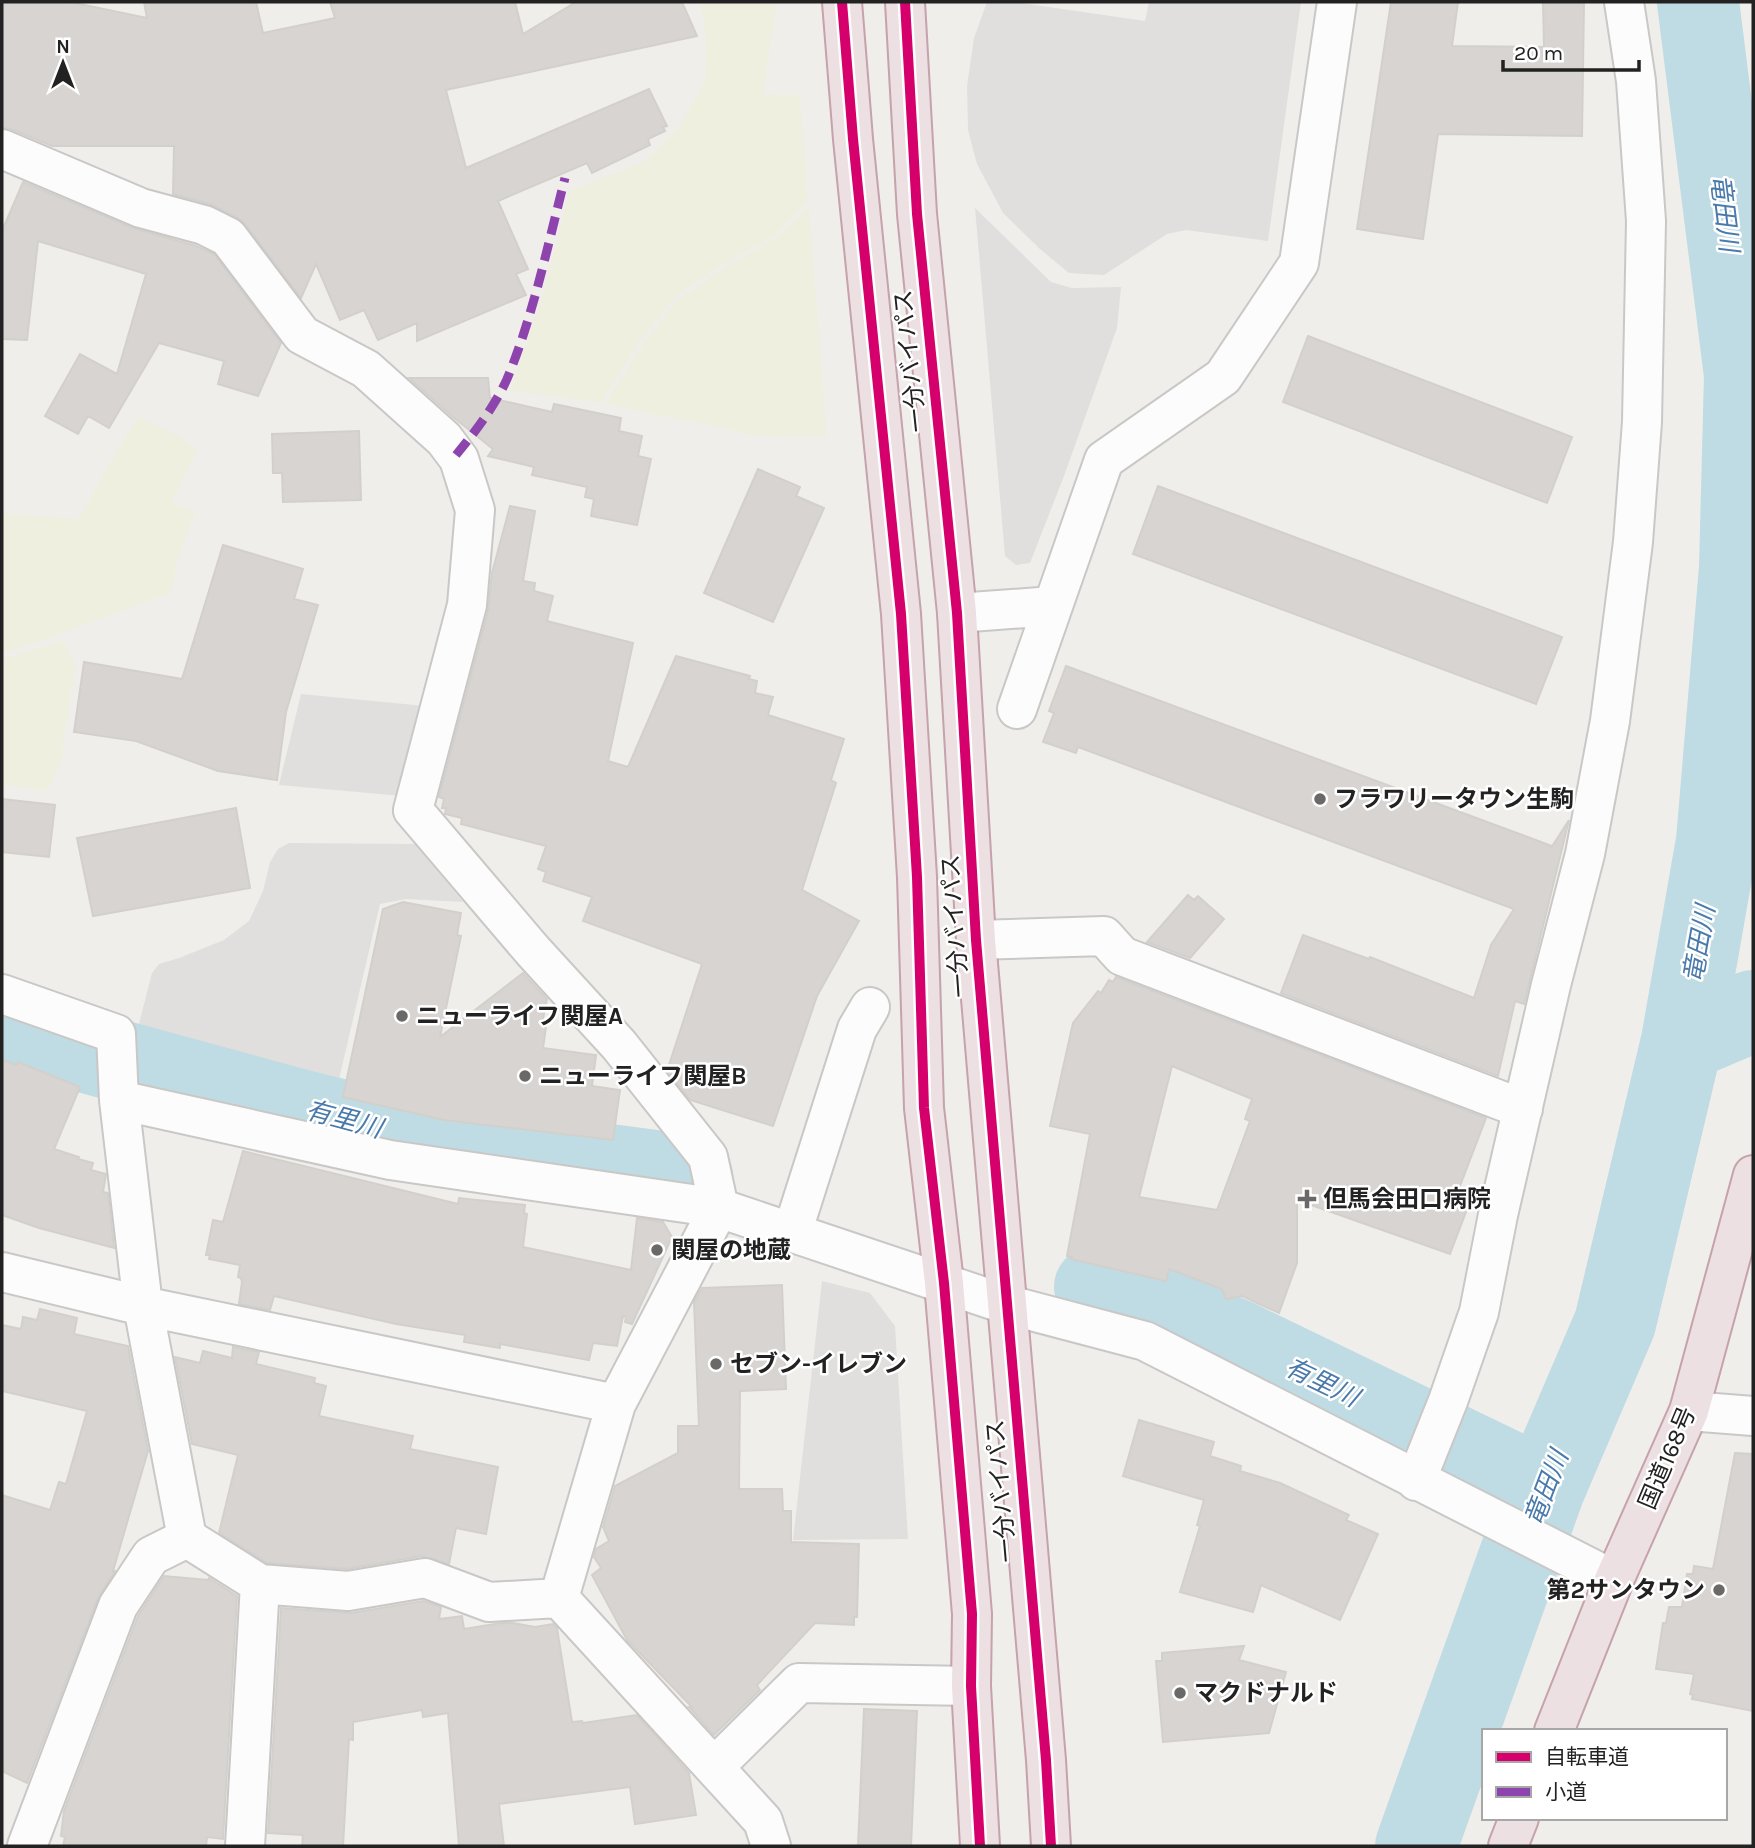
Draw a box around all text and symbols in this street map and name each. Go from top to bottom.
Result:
north arrow [28,28,98,98]
scale bar [1503,28,1640,72]
text: N [56,36,70,58]
text: 20 m [1514,41,1563,65]
water label: 竜田川 [1704,172,1745,257]
street label: 一分バイパス [889,288,931,434]
place label: フラワリータウン生駒 [1334,785,1574,813]
marker: フラワリータウン生駒 [1312,791,1328,807]
street label: 一分バイパス [936,853,974,999]
water label: 竜田川 [1677,900,1722,985]
place label: ニューライフ関屋A [416,1002,623,1030]
marker: ニューライフ関屋A [394,1008,410,1024]
place label: ニューライフ関屋B [539,1062,747,1090]
marker: ニューライフ関屋B [517,1068,533,1084]
water label: 有里川 [302,1094,388,1145]
place label: 但馬会田口病院 [1323,1185,1491,1213]
marker: 但馬会田口病院 [1297,1189,1317,1209]
place label: 関屋の地蔵 [671,1236,791,1264]
marker: 関屋の地蔵 [649,1242,665,1258]
place label: セブン-イレブン [730,1350,907,1378]
water label: 有里川 [1280,1351,1366,1415]
marker: セブン-イレブン [708,1356,724,1372]
street label: 国道168号 [1633,1403,1701,1513]
street label: 一分バイパス [981,1418,1021,1564]
water label: 竜田川 [1518,1443,1576,1530]
place label: 第2サンタウン [1546,1576,1705,1604]
marker: 第2サンタウン [1711,1582,1727,1598]
place label: マクドナルド [1194,1679,1338,1707]
marker: マクドナルド [1172,1685,1188,1701]
legend [1482,1729,1727,1820]
text: 自転車道 [1545,1745,1629,1769]
text: 小道 [1545,1780,1587,1804]

